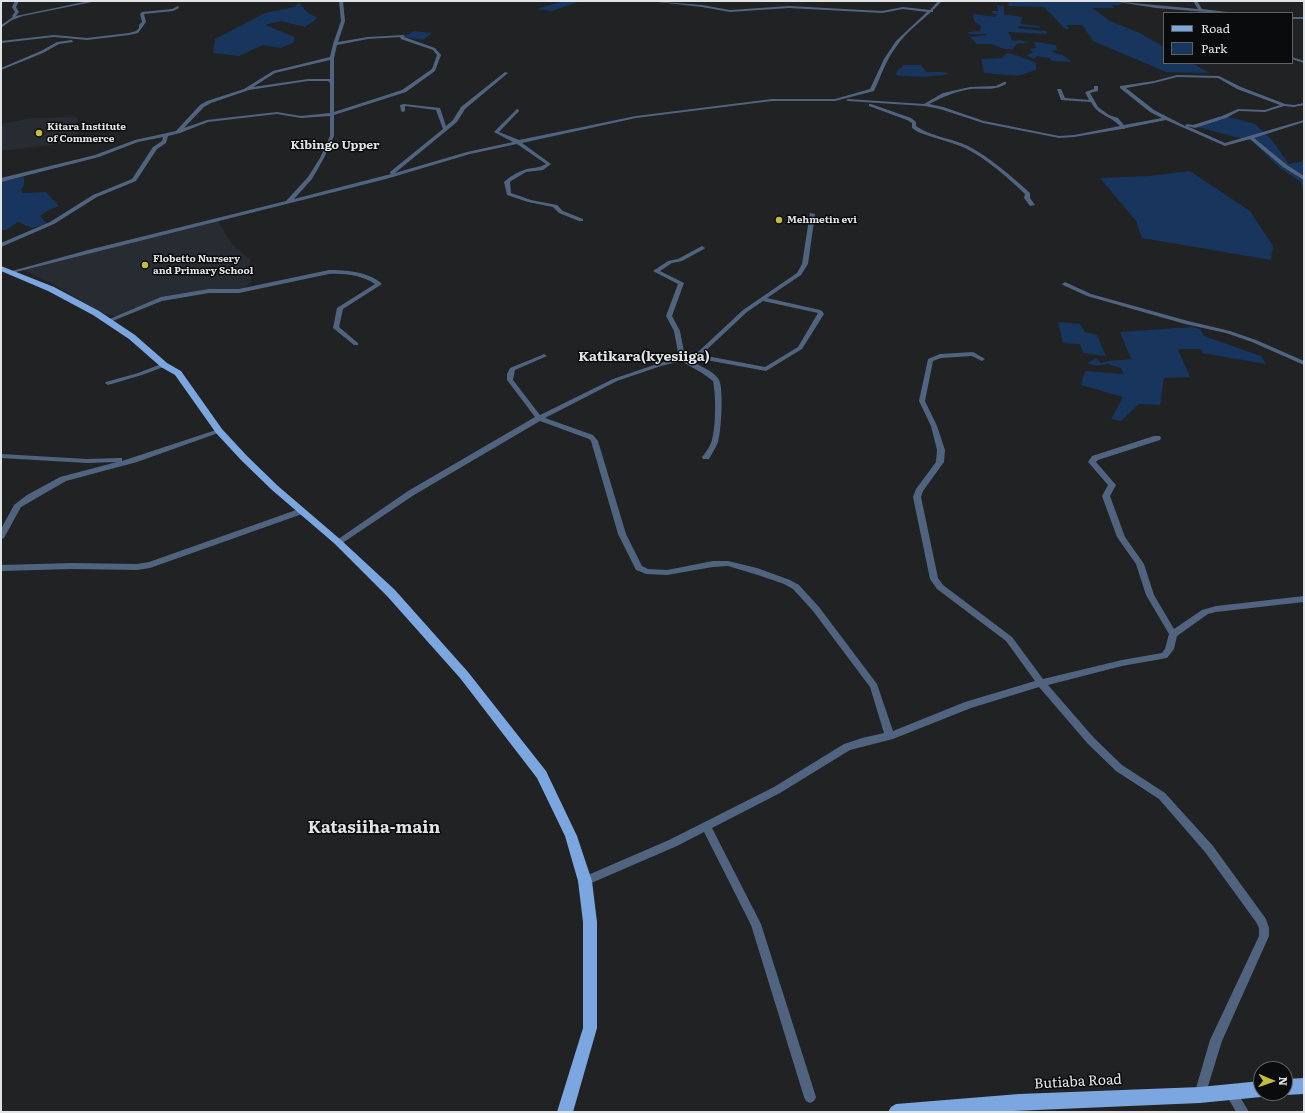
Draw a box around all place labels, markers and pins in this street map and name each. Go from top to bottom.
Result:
place label: Kitara Institute of Commerce [47,121,126,144]
marker: Kitara Institute of Commerce [34,128,44,138]
place label: Mehmetin evi [787,214,857,226]
marker: Mehmetin evi [774,215,784,225]
place label: Flobetto Nursery and Primary School [153,253,253,276]
marker: Flobetto Nursery and Primary School [140,260,150,270]

